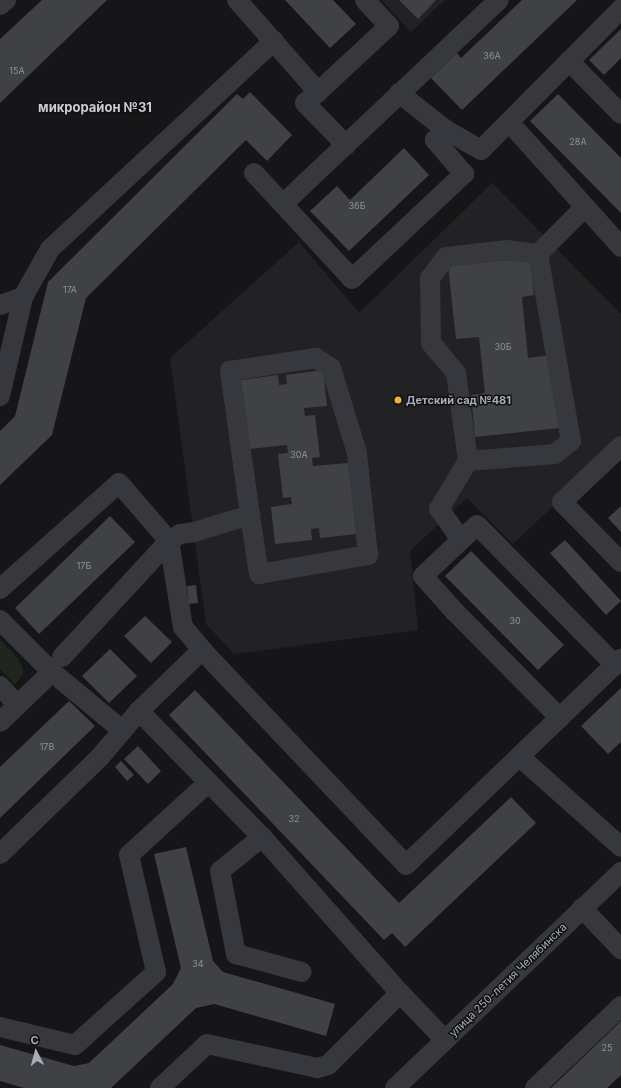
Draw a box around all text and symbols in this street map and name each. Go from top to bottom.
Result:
house number: 36А [483,51,501,61]
house number: 15А [9,66,25,76]
district label: микрорайон №31 [38,99,152,115]
house number: 28А [569,137,587,147]
house number: 36Б [349,201,365,211]
house number: 17А [63,285,77,295]
house number: 30Б [494,342,512,352]
place label: Детский сад №481 [406,393,511,407]
marker: Детский сад №481 [393,395,403,405]
house number: 30А [290,450,308,460]
house number: 17Б [77,561,91,571]
house number: 30 [509,616,521,626]
house number: 17В [40,742,54,752]
house number: 32 [288,814,300,824]
street label: улица 250-летия Челябинска [447,920,569,1040]
house number: 34 [192,959,204,969]
north arrow [16,1032,56,1072]
text: С [30,1033,40,1047]
house number: 25 [602,1043,612,1053]

